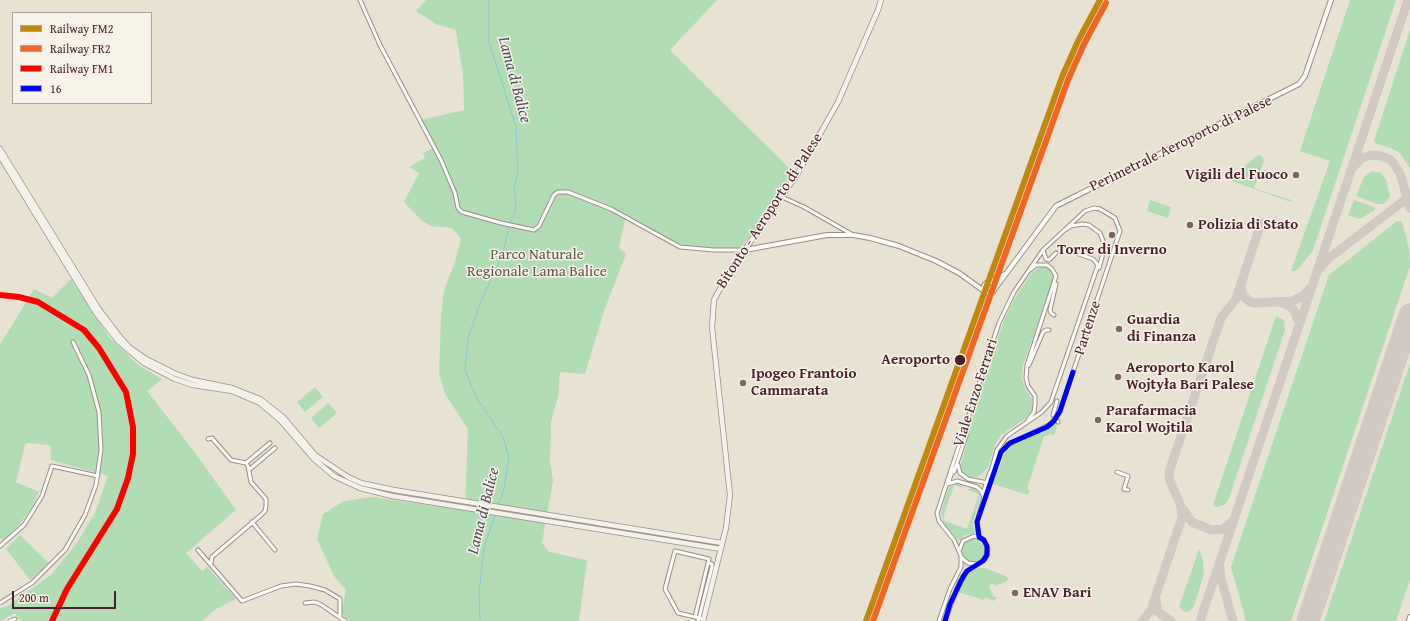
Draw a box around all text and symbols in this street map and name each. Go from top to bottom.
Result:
legend [12,12,152,104]
text: Railway FM2 [50,20,113,37]
water label: Lama di Balice [493,35,535,125]
text: Railway FR2 [50,40,111,57]
text: Railway FM1 [50,60,113,77]
text: 16 [50,80,62,97]
street label: Perimetrale Aeroporto di Palese [1087,92,1275,196]
street label: Bitonto - Aeroporto di Palese [713,130,827,292]
place label: Vigili del Fuoco [1185,166,1288,184]
marker: Vigili del Fuoco [1291,170,1301,180]
place label: Polizia di Stato [1198,216,1298,234]
marker: Polizia di Stato [1185,220,1195,230]
marker: Torre di Inverno [1107,230,1117,240]
place label: Torre di Inverno [1057,241,1167,259]
park label: Parco Naturale Regionale Lama Balice [467,246,607,281]
street label: Partenze [1071,299,1105,357]
place label: Guardia di Finanza [1127,311,1196,346]
marker: Guardia di Finanza [1114,324,1124,334]
street label: Viale Enzo Ferrari [950,337,1002,449]
place label: Aeroporto [881,351,950,369]
marker: Aeroporto [953,353,967,367]
place label: Aeroporto Karol Wojtyła Bari Palese [1126,359,1254,394]
place label: Ipogeo Frantoio Cammarata [751,365,856,400]
marker: Aeroporto Karol Wojtyła Bari Palese [1113,372,1123,382]
marker: Ipogeo Frantoio Cammarata [738,378,748,388]
place label: Parafarmacia Karol Wojtila [1106,402,1196,437]
marker: Parafarmacia Karol Wojtila [1093,415,1103,425]
water label: Lama di Balice [464,466,504,556]
scale bar [14,583,118,609]
place label: ENAV Bari [1023,584,1091,602]
marker: ENAV Bari [1010,588,1020,598]
text: 200 m [19,589,49,606]

